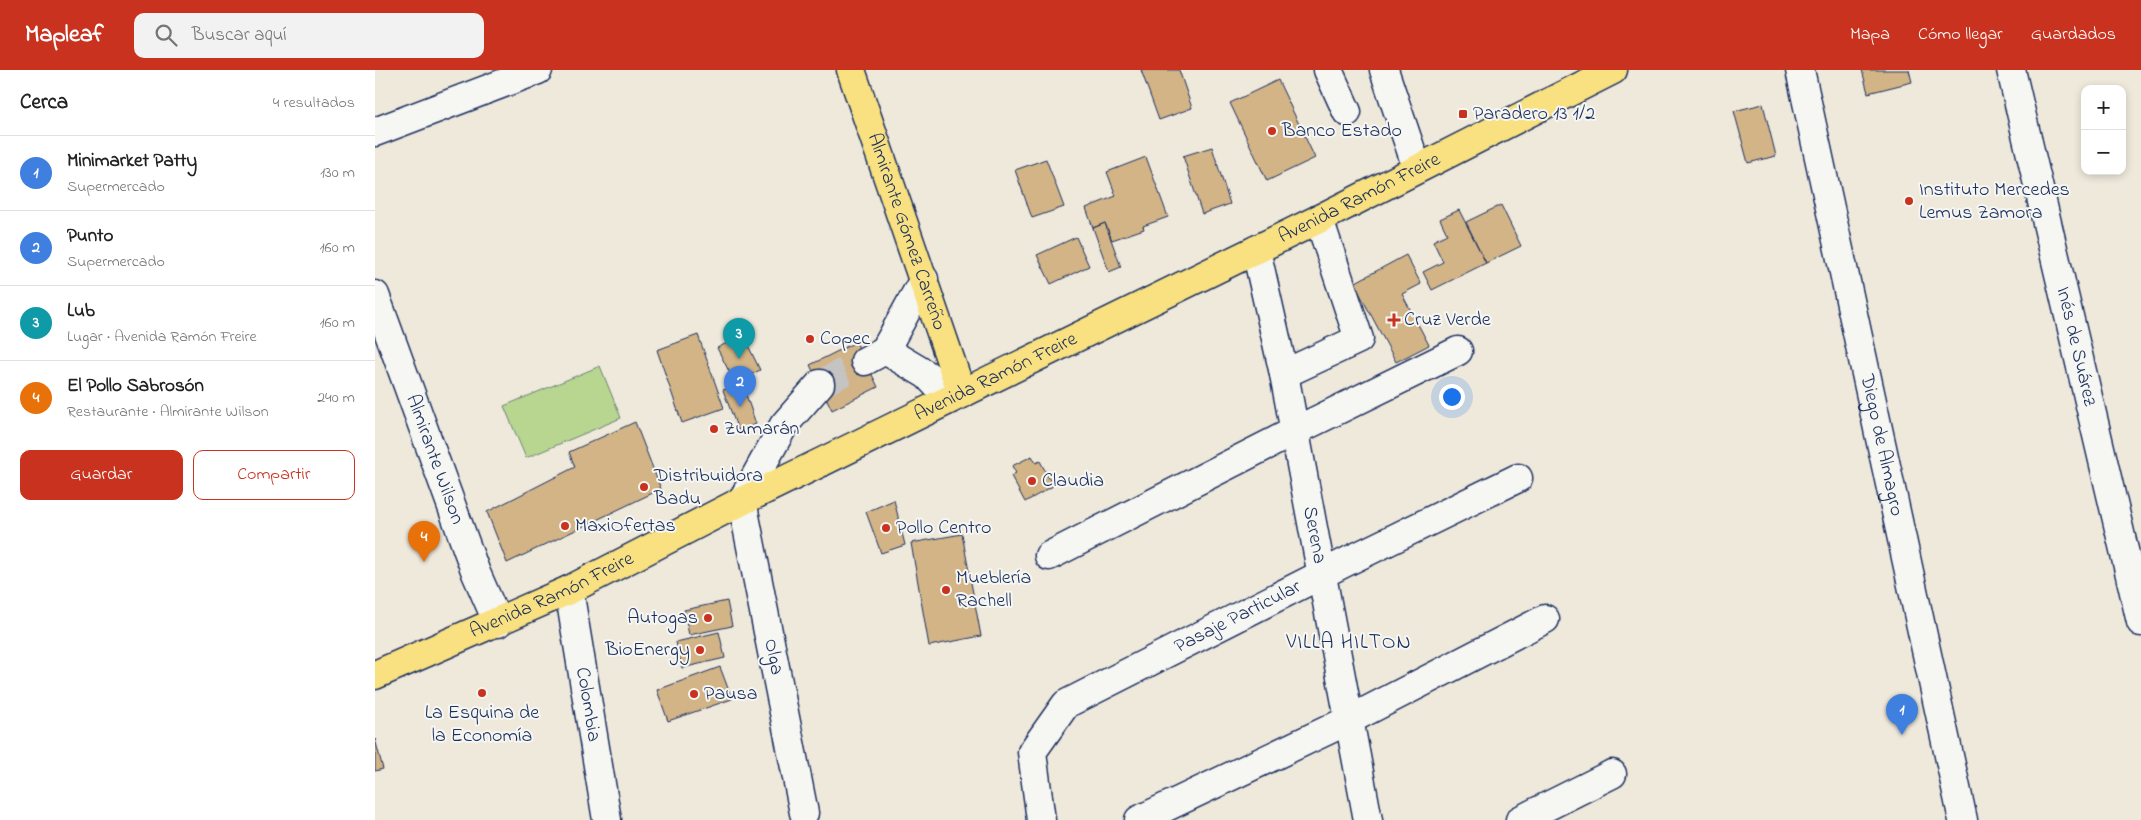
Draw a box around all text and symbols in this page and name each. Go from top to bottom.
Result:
search box [134,13,484,58]
text: Mapleaf [25,18,104,53]
icon: search [152,21,180,49]
text: Buscar aquí [192,22,287,49]
text: Mapa [1850,22,1890,48]
text: Cómo llegar [1918,22,2003,48]
text: Guardados [2031,22,2116,48]
map controls [2081,85,2126,175]
button: + [2081,85,2126,130]
text: Cerca [20,88,68,118]
text: 4 resultados [273,91,355,115]
place label: Paradero 13 1/2 [1473,100,1595,129]
marker: Paradero 13 1/2 [1457,108,1469,120]
place label: Banco Estado [1281,117,1402,146]
marker: Banco Estado [1266,125,1278,137]
street label: Almirante Gómez Carreño [859,129,954,334]
button: − [2081,130,2126,175]
street label: Avenida Ramón Freire [1273,145,1446,251]
text: Minimarket Patty [67,148,197,175]
text: 1 [33,161,39,185]
text: 130 m [320,161,355,185]
text: Supermercado [67,175,165,199]
place label: Instituto Mercedes Lemus Zamora [1919,176,2070,228]
marker: Instituto Mercedes Lemus Zamora [1903,195,1915,207]
text: Punto [67,223,113,250]
text: 2 [32,236,40,260]
text: 160 m [320,236,355,260]
text: Supermercado [67,250,165,274]
street label: Inés de Suárez [2048,284,2104,410]
text: Lub [67,298,95,325]
place label: Cruz Verde [1404,306,1491,335]
text: 3 [33,311,39,335]
text: 160 m [320,311,355,335]
marker: Cruz Verde [1388,314,1400,326]
pin: 3 [723,318,755,359]
text: Lugar · Avenida Ramón Freire [67,325,257,349]
place label: Copec [820,325,870,354]
street label: Avenida Ramón Freire [910,325,1082,429]
marker: Copec [804,333,816,345]
pin: 2 [724,366,756,407]
street label: Diego de Almagro [1852,371,1911,519]
text: El Pollo Sabrosón [67,373,204,400]
your location [1439,384,1465,410]
text: 4 [33,386,39,410]
text: 240 m [317,386,355,410]
street label: Almirante Wilson [398,390,472,529]
text: Restaurante · Almirante Wilson [67,400,269,424]
place label: Zumarán [724,415,799,444]
marker: Zumarán [708,423,720,435]
button: Guardar [20,450,183,500]
button: Compartir [193,450,355,500]
place label: Distribuidora Badu [653,462,763,514]
place label: Claudia [1042,467,1104,496]
marker: Claudia [1026,475,1038,487]
marker: Distribuidora Badu [638,481,650,493]
street label: Serena [1295,504,1334,566]
place label: MaxiOfertas [575,512,676,541]
place label: Pollo Centro [896,514,991,543]
marker: MaxiOfertas [559,520,571,532]
pin: 4 [408,521,440,562]
marker: Pollo Centro [880,522,892,534]
street label: Avenida Ramón Freire [465,544,639,646]
place label: Mueblería Rachell [956,564,1031,616]
street label: Pasaje Particular [1169,572,1307,661]
marker: Mueblería Rachell [940,584,952,596]
place label: Autogas [627,604,698,634]
marker: Autogas [702,612,714,624]
district label: VILLA HILTON [1285,628,1412,658]
place label: BioEnergy [604,636,690,666]
street label: Olga [754,636,791,678]
marker: BioEnergy [694,644,706,656]
street label: Colombia [567,665,608,744]
place label: Pausa [704,680,758,709]
marker: La Esquina de la Economía [476,687,488,699]
marker: Pausa [688,688,700,700]
pin: 1 [1886,694,1918,735]
place label: La Esquina de la Economía [425,699,539,751]

